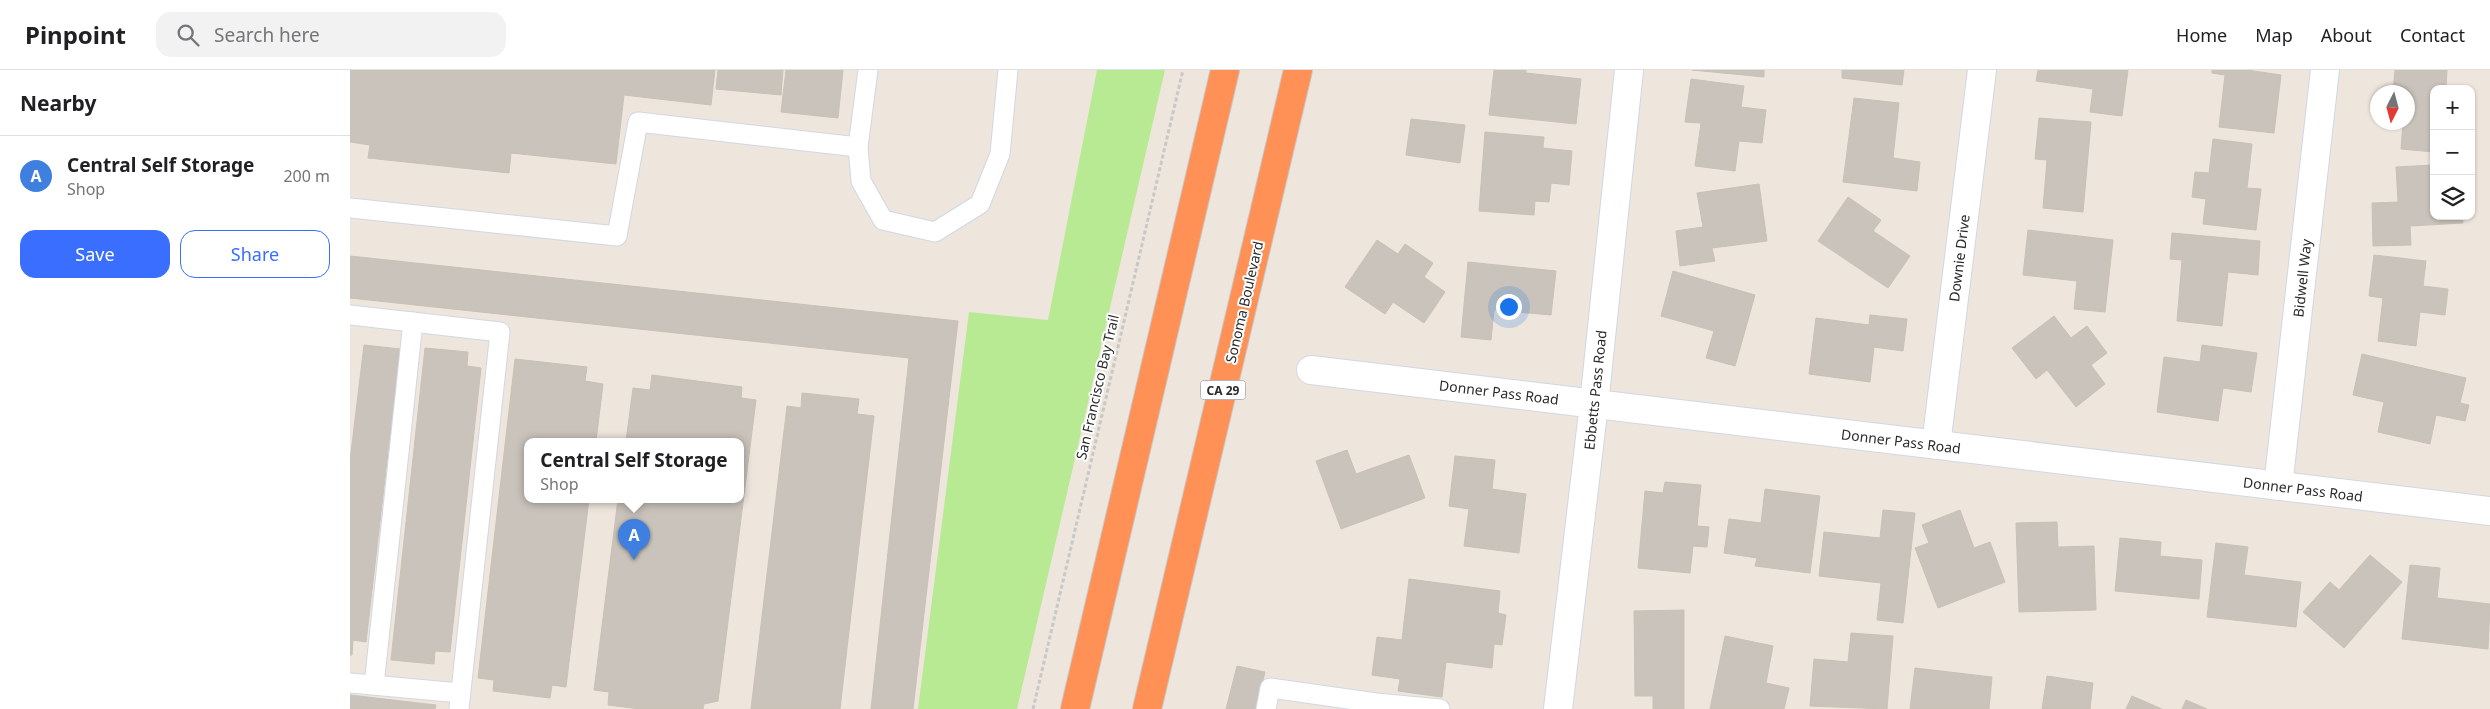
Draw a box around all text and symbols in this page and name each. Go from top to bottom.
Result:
search box [156,12,506,57]
text: Pinpoint [25,18,126,51]
icon: search [174,21,202,49]
text: Search here [214,22,320,48]
text: Home [2176,23,2227,47]
text: Map [2255,23,2293,47]
text: About [2321,23,2372,47]
text: Contact [2400,23,2465,47]
north arrow [2370,85,2415,130]
map controls [2430,85,2475,220]
button: + [2430,85,2475,130]
text: Nearby [20,89,96,117]
button: − [2430,130,2475,175]
text: Central Self Storage [67,152,254,178]
text: A [30,165,42,187]
text: 200 m [283,165,330,187]
button: layers [2430,175,2475,220]
text: Shop [67,178,105,200]
street label: Downie Drive [1944,213,1974,303]
button: Save [20,230,170,278]
button: Share [180,230,330,278]
street label: Bidwell Way [2288,237,2316,318]
street label: Sonoma Boulevard [1221,239,1267,365]
your location [1496,294,1522,320]
street label: San Francisco Bay Trail [1071,313,1123,461]
street label: Ebbetts Pass Road [1579,329,1611,451]
street label: Donner Pass Road [1438,375,1560,409]
road number: CA 29 [1200,380,1246,400]
street label: Donner Pass Road [1840,424,1962,458]
popup [524,438,744,503]
text: Central Self Storage [540,447,728,473]
street label: Donner Pass Road [2242,472,2364,506]
text: Shop [540,473,578,495]
pin: A [618,519,650,560]

